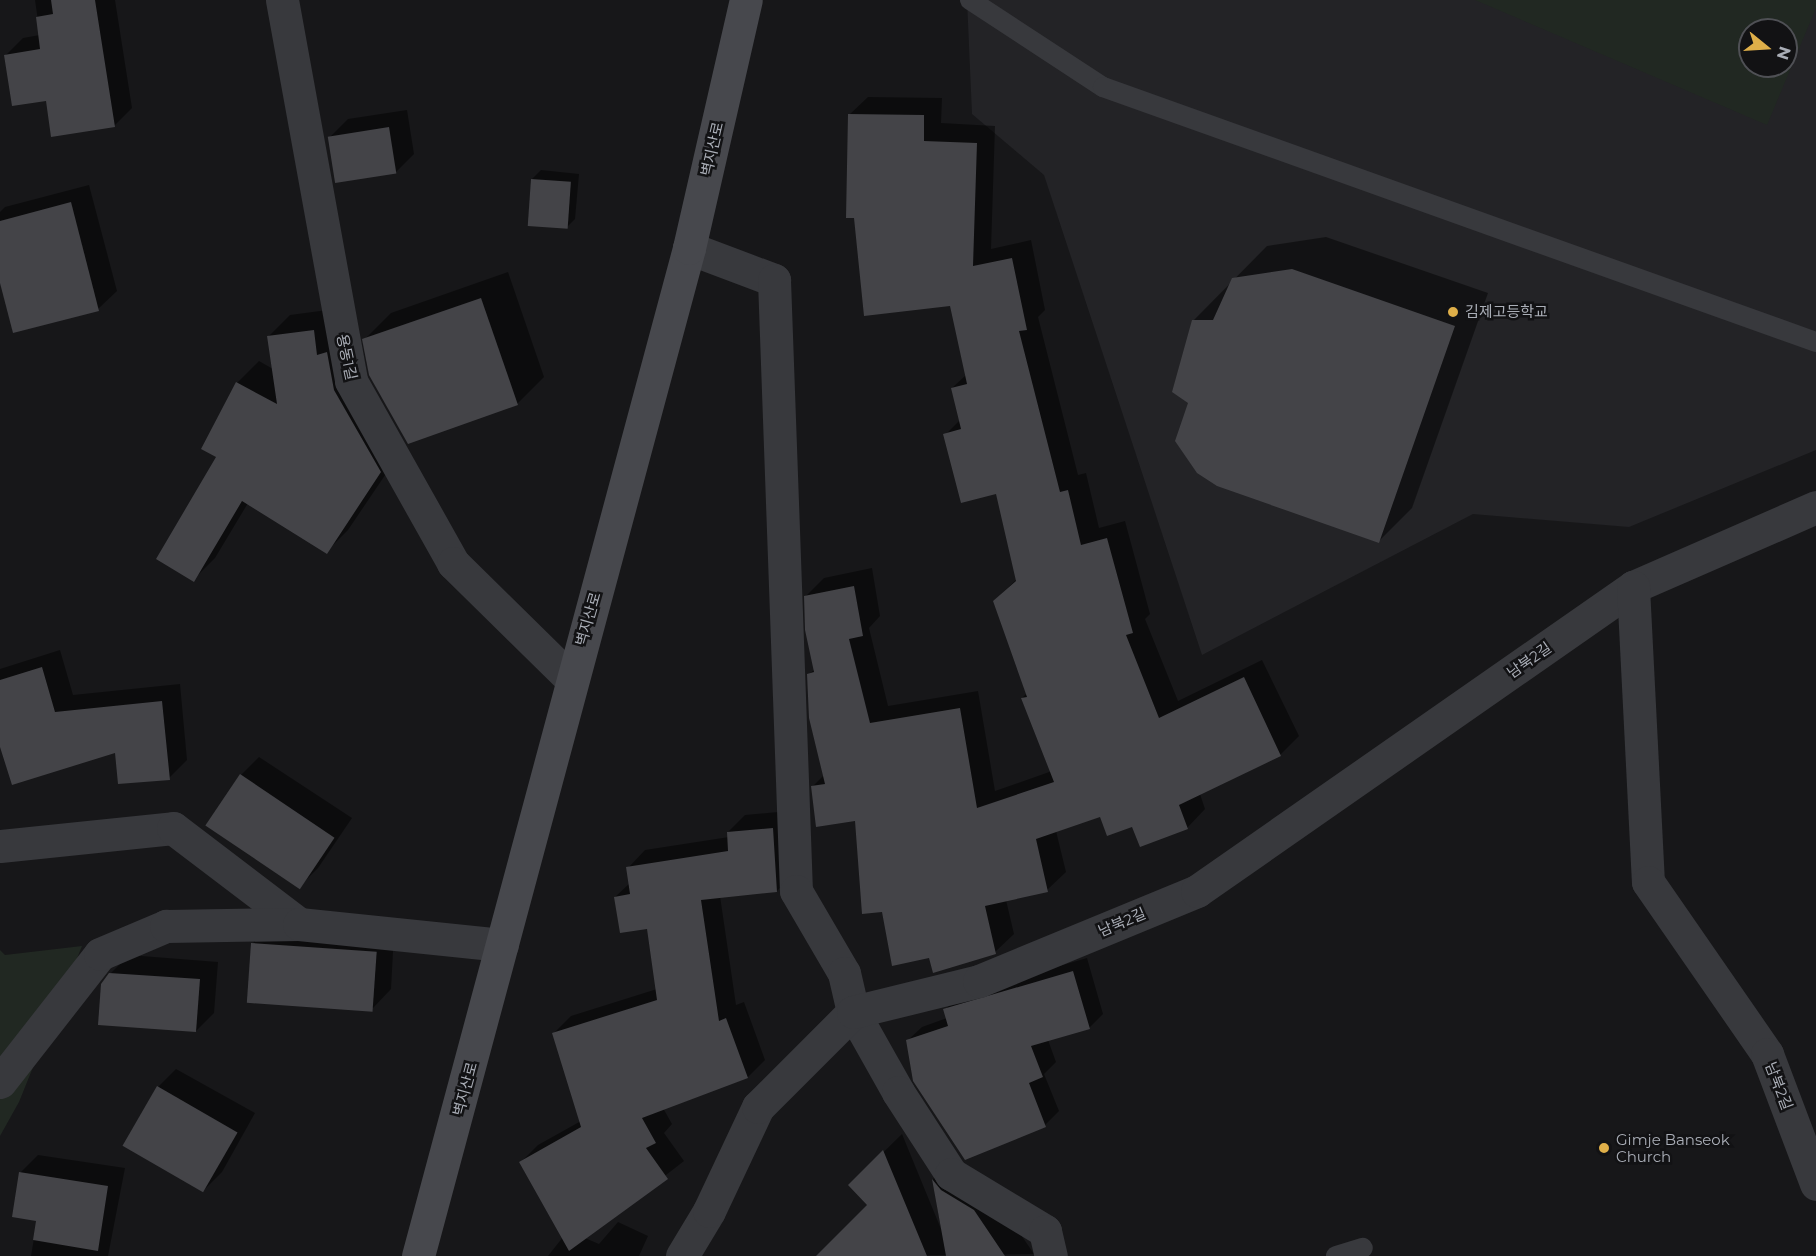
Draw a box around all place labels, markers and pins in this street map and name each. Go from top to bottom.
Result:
place label: 김제고등학교 [1465,303,1548,321]
marker: 김제고등학교 [1446,305,1460,319]
place label: Gimje Banseok Church [1616,1130,1730,1165]
marker: Gimje Banseok Church [1597,1141,1611,1155]

